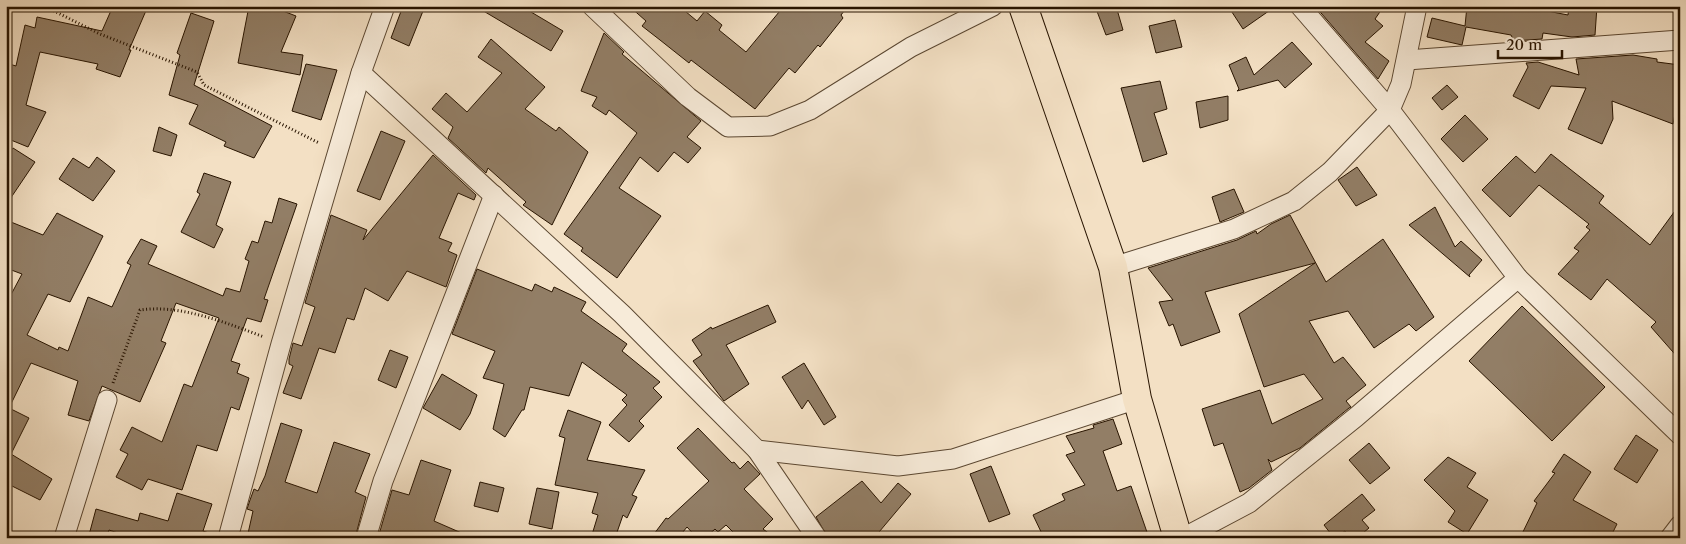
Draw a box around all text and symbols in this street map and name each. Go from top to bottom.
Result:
scale bar [1498,28,1562,60]
text: 20 m [1506,35,1542,54]

